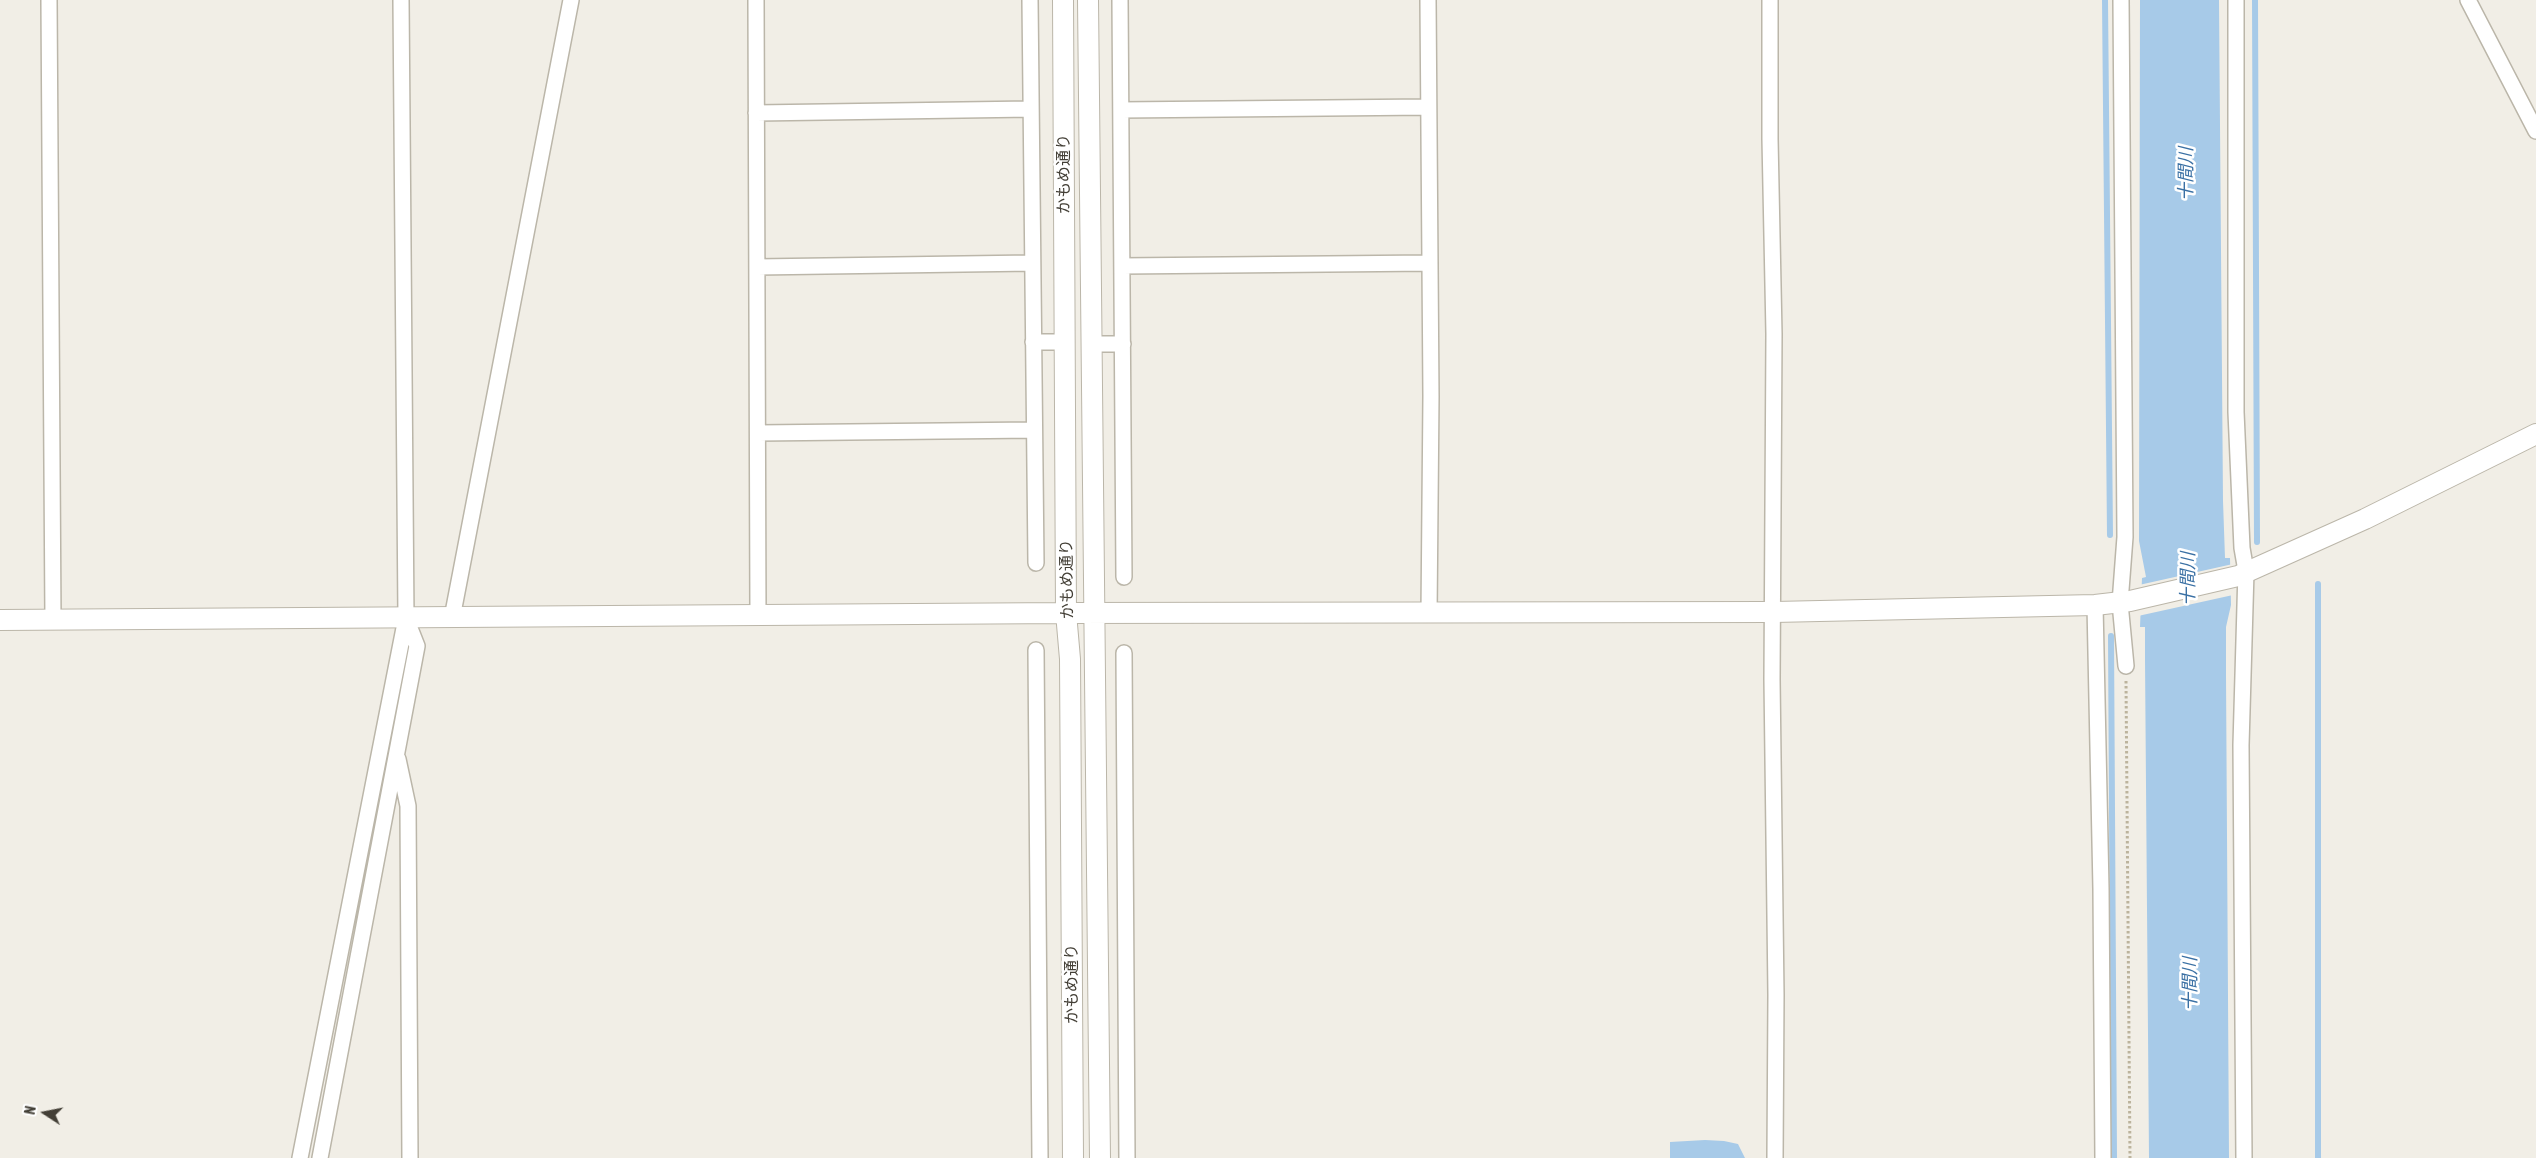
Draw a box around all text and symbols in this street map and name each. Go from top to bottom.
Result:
street label: かもめ通り [1054,134,1074,214]
water label: 十間川 [2175,147,2197,201]
street label: かもめ通り [1057,539,1077,619]
water label: 十間川 [2177,552,2199,606]
street label: かもめ通り [1062,944,1082,1024]
water label: 十間川 [2179,957,2201,1011]
north arrow [20,1088,70,1138]
text: N [22,1105,39,1116]

